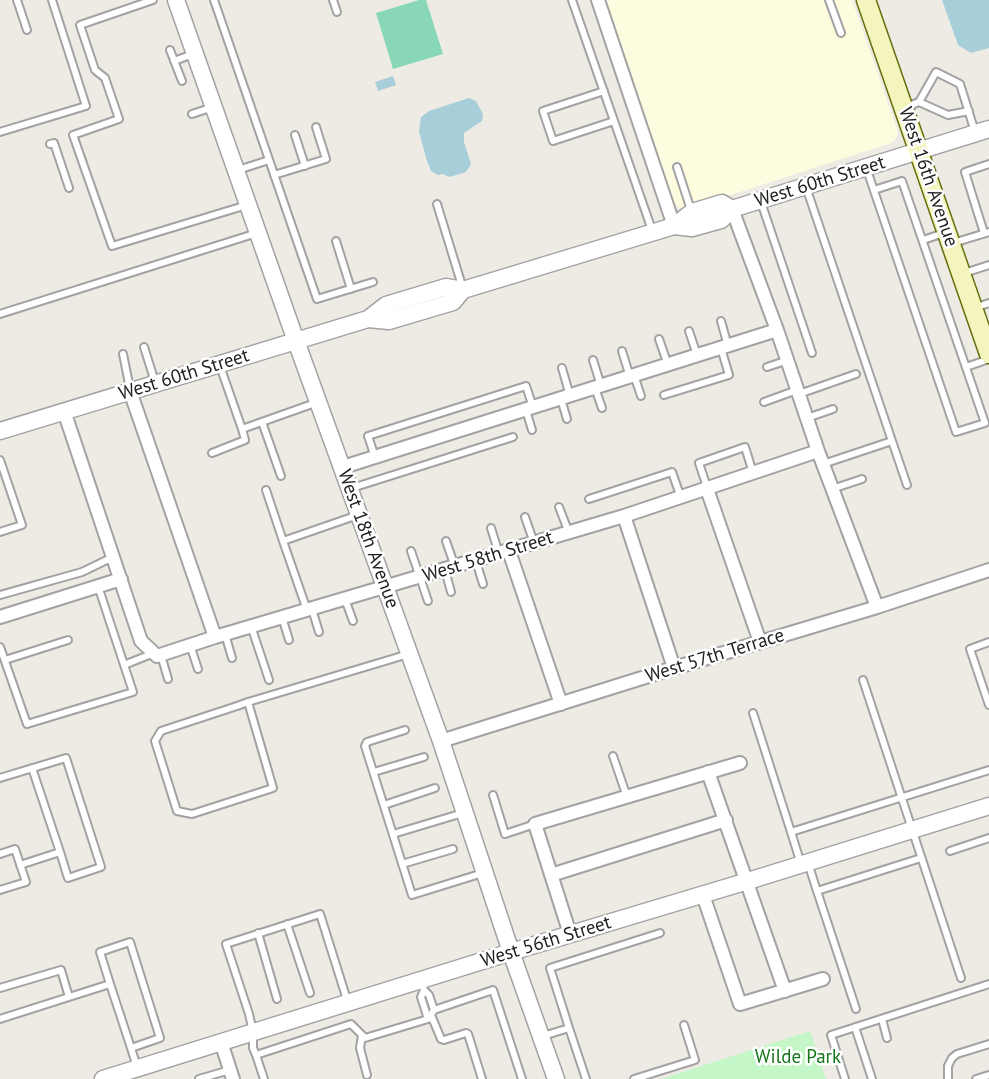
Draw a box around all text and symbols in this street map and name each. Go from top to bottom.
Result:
street label: West 16th Avenue [893,104,963,250]
street label: West 60th Street [752,151,888,213]
street label: West 60th Street [116,344,252,406]
street label: West 18th Avenue [332,466,404,612]
street label: West 58th Street [420,526,556,588]
street label: West 57th Terrace [643,624,787,688]
street label: West 56th Street [478,911,614,973]
park label: Wilde Park [755,1047,841,1069]

